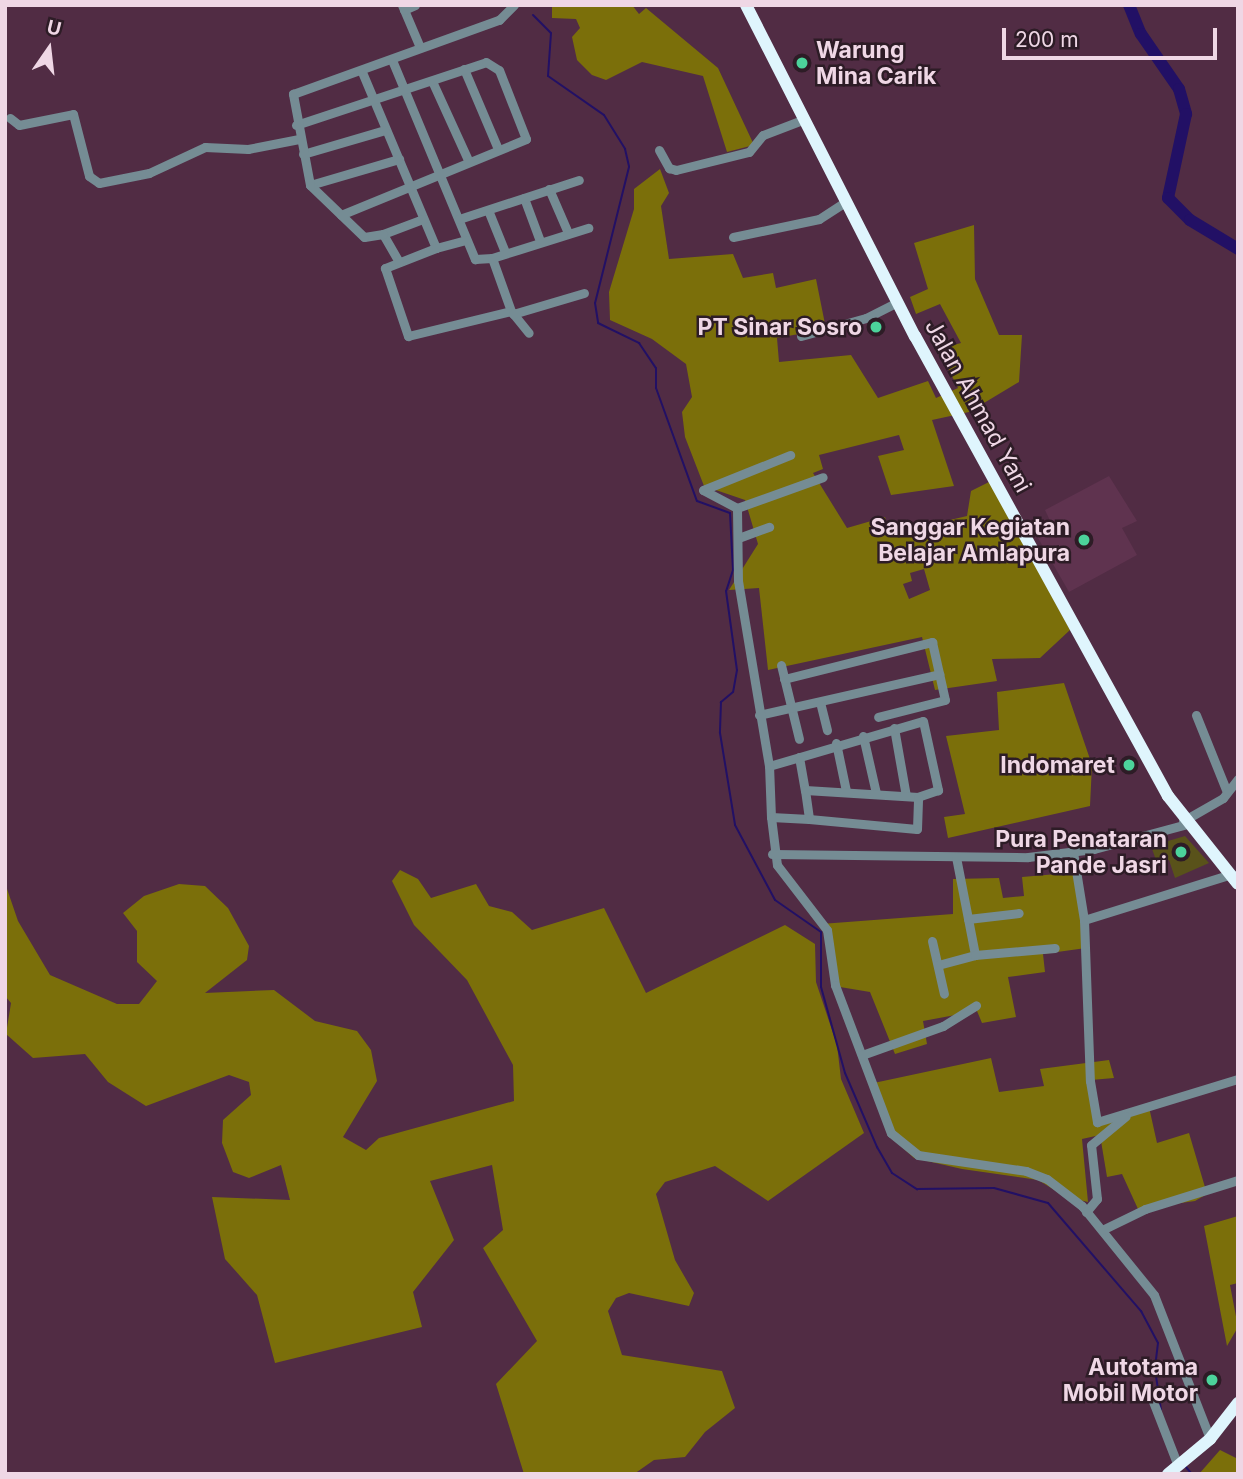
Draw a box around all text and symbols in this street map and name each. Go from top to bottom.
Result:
north arrow [14,14,84,84]
scale bar [1005,14,1220,58]
text: U [45,15,64,41]
text: 200 m [1015,27,1079,52]
place label: Warung Mina Carik [816,36,936,90]
marker: Warung Mina Carik [794,55,810,71]
place label: PT Sinar Sosro [698,313,862,341]
street label: Jalan Ahmad Yani [919,315,1037,497]
marker: PT Sinar Sosro [868,319,884,335]
place label: Sanggar Kegiatan Belajar Amlapura [870,513,1070,567]
marker: Sanggar Kegiatan Belajar Amlapura [1076,532,1092,548]
place label: Indomaret [1000,751,1115,779]
marker: Indomaret [1121,757,1137,773]
place label: Pura Penataran Pande Jasri [995,825,1167,879]
marker: Pura Penataran Pande Jasri [1173,844,1189,860]
place label: Autotama Mobil Motor [1063,1353,1198,1407]
marker: Autotama Mobil Motor [1204,1372,1220,1388]

